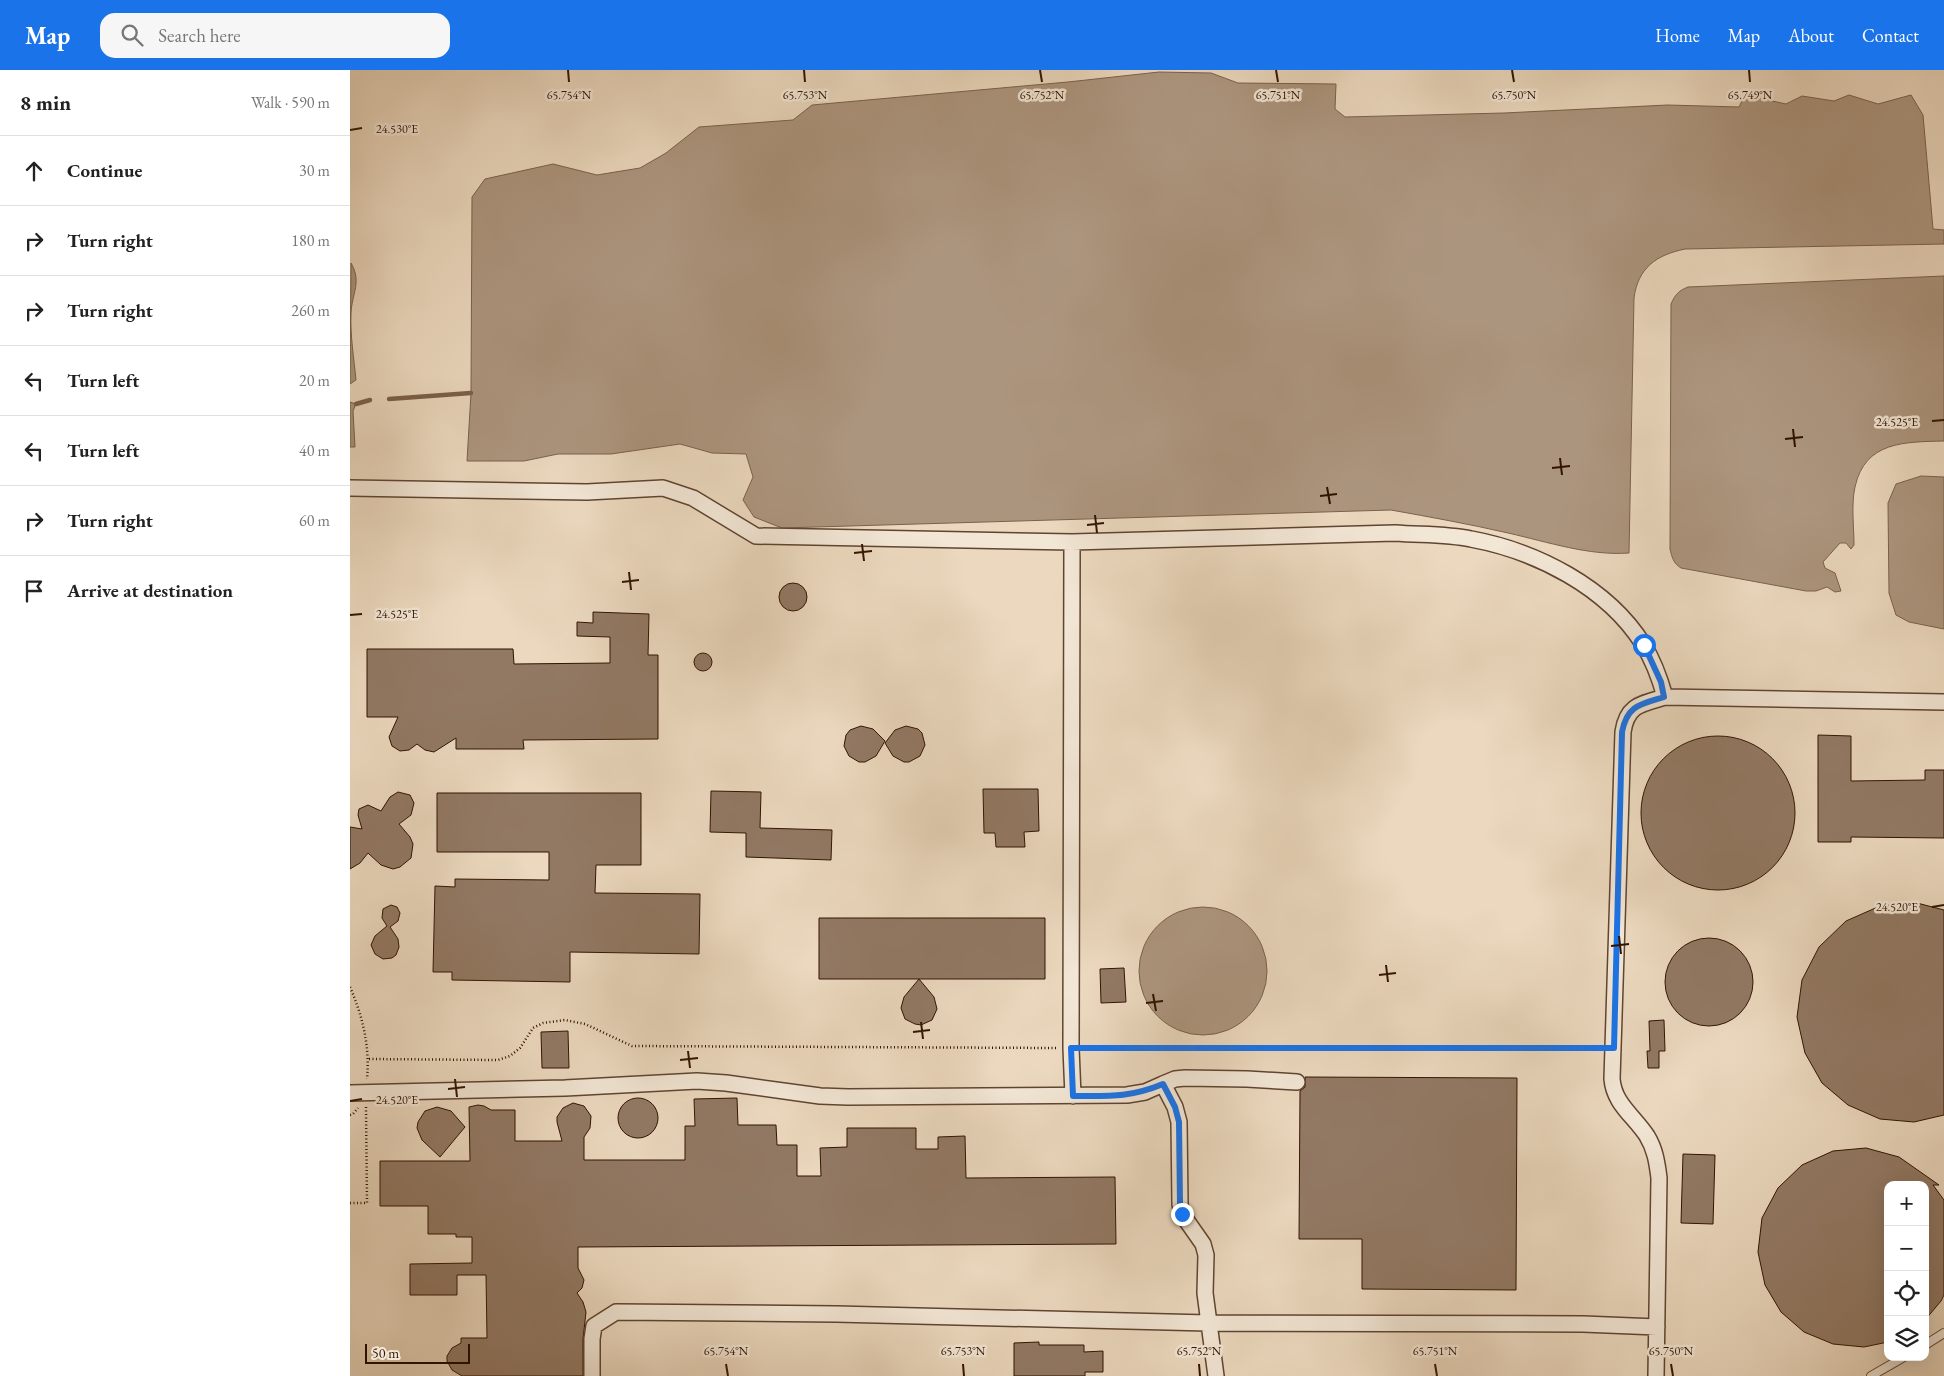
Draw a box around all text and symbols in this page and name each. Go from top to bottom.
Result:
search box [100,13,450,58]
text: Map [25,20,70,51]
icon: search [118,21,146,49]
text: Search here [158,23,241,48]
text: Home [1655,24,1700,47]
text: Map [1728,24,1760,47]
text: About [1788,24,1834,47]
text: Contact [1862,24,1919,47]
text: 65.754°N [547,87,592,103]
text: 65.753°N [783,87,828,103]
text: 65.752°N [1020,87,1065,103]
text: 65.751°N [1256,87,1301,103]
text: 65.750°N [1492,87,1537,103]
text: 65.749°N [1728,87,1773,103]
text: 8 min [20,89,71,116]
text: Walk · 590 m [251,92,330,113]
text: 24.530°E [376,121,418,137]
icon: ahead [20,157,48,185]
text: Continue [67,158,142,183]
text: 30 m [299,160,330,181]
icon: right [20,227,48,255]
text: Turn right [67,228,153,253]
text: 180 m [291,230,330,251]
icon: right [20,297,48,325]
text: Turn right [67,298,153,323]
text: 260 m [291,300,330,321]
icon: left [20,367,48,395]
text: Turn left [67,368,139,393]
text: 20 m [299,370,330,391]
text: 24.525°E [1876,414,1918,430]
icon: left [20,437,48,465]
text: Turn left [67,438,139,463]
text: 40 m [299,440,330,461]
icon: right [20,507,48,535]
text: Turn right [67,508,153,533]
text: 60 m [299,510,330,531]
icon: arrive [20,577,48,605]
text: Arrive at destination [67,578,233,603]
text: 24.525°E [376,606,418,622]
route start [1633,634,1656,657]
text: 24.520°E [1876,899,1918,915]
text: 24.520°E [376,1092,418,1108]
map controls [1884,1181,1929,1361]
button: + [1884,1181,1929,1226]
route end [1171,1203,1194,1226]
button: − [1884,1226,1929,1271]
button: locate [1884,1271,1929,1316]
button: layers [1884,1316,1929,1361]
scale bar [365,1341,470,1364]
text: 65.754°N [704,1343,749,1359]
text: 65.753°N [941,1343,986,1359]
text: 65.752°N [1177,1343,1222,1359]
text: 65.751°N [1413,1343,1458,1359]
text: 65.750°N [1649,1343,1694,1359]
text: 50 m [372,1344,399,1362]

